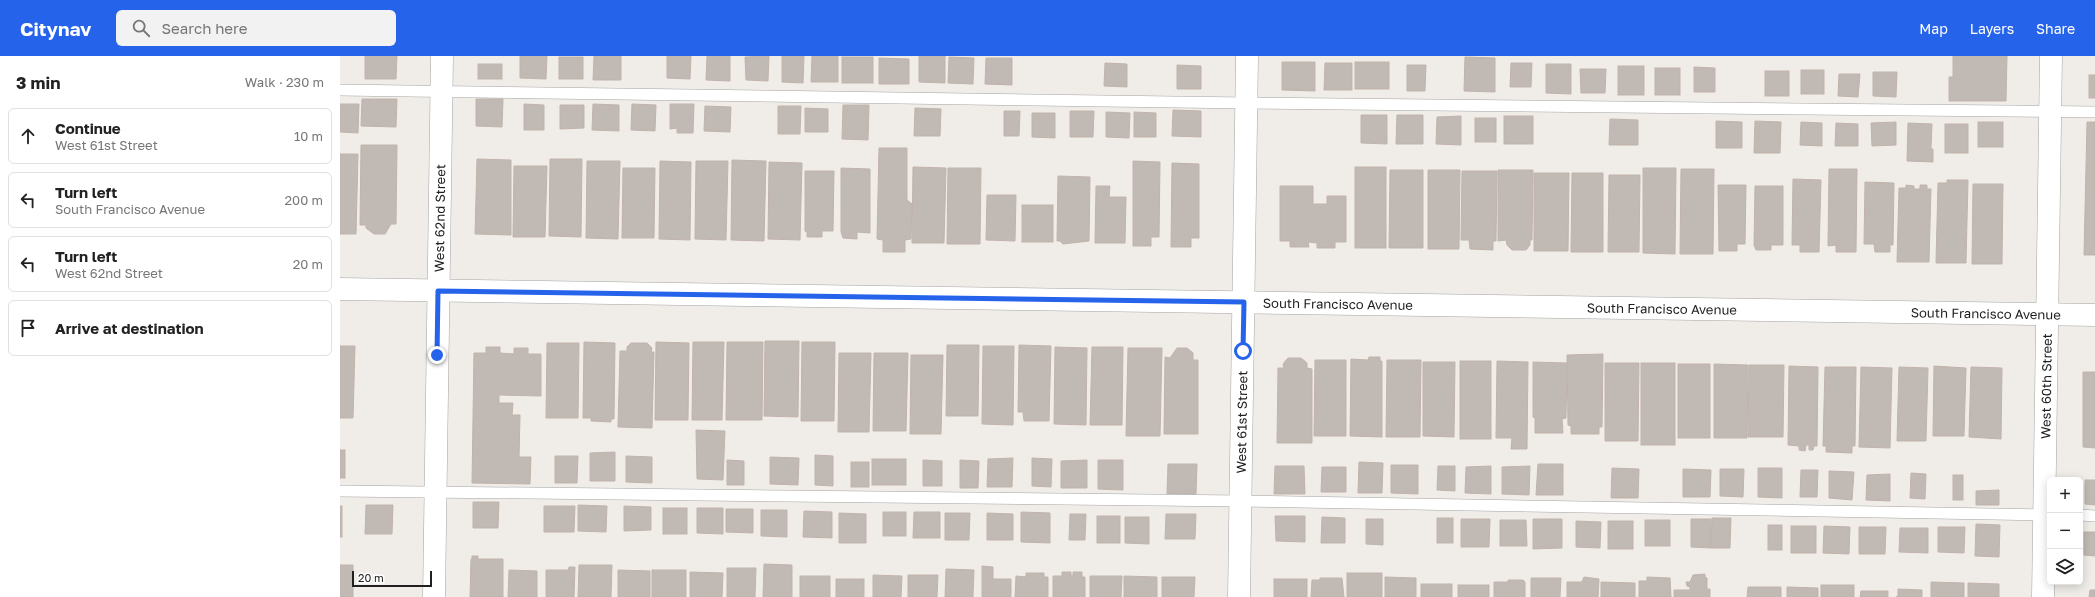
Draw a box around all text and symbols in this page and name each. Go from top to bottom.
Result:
search box [116,10,396,46]
text: Citynav [20,17,92,40]
icon: search [130,17,152,39]
text: Search here [162,19,247,37]
text: Map [1919,20,1948,37]
text: Layers [1970,20,2014,37]
text: Share [2036,20,2075,37]
text: 3 min [16,72,60,93]
text: Walk · 230 m [245,74,324,90]
text: Continue [55,119,121,137]
icon: ahead [17,125,39,147]
text: 10 m [294,128,323,144]
text: West 61st Street [55,137,158,153]
street label: West 62nd Street [431,164,448,272]
text: Turn left [55,183,117,201]
icon: left [17,189,39,211]
text: 200 m [285,192,323,208]
text: South Francisco Avenue [55,201,205,217]
text: Turn left [55,247,117,265]
icon: left [17,253,39,275]
text: 20 m [293,256,323,272]
text: West 62nd Street [55,265,163,281]
street label: South Francisco Avenue [1263,295,1413,313]
street label: South Francisco Avenue [1587,299,1737,318]
street label: South Francisco Avenue [1911,304,2061,322]
icon: arrive [17,317,39,339]
text: Arrive at destination [55,319,204,337]
street label: West 60th Street [2037,333,2055,439]
route start [1234,342,1252,360]
route end [428,346,446,364]
street label: West 61st Street [1233,370,1250,474]
map controls [2047,477,2083,585]
button: + [2047,477,2083,513]
button: − [2047,513,2083,549]
button: layers [2047,549,2083,585]
scale bar [352,569,432,588]
text: 20 m [358,571,384,584]

